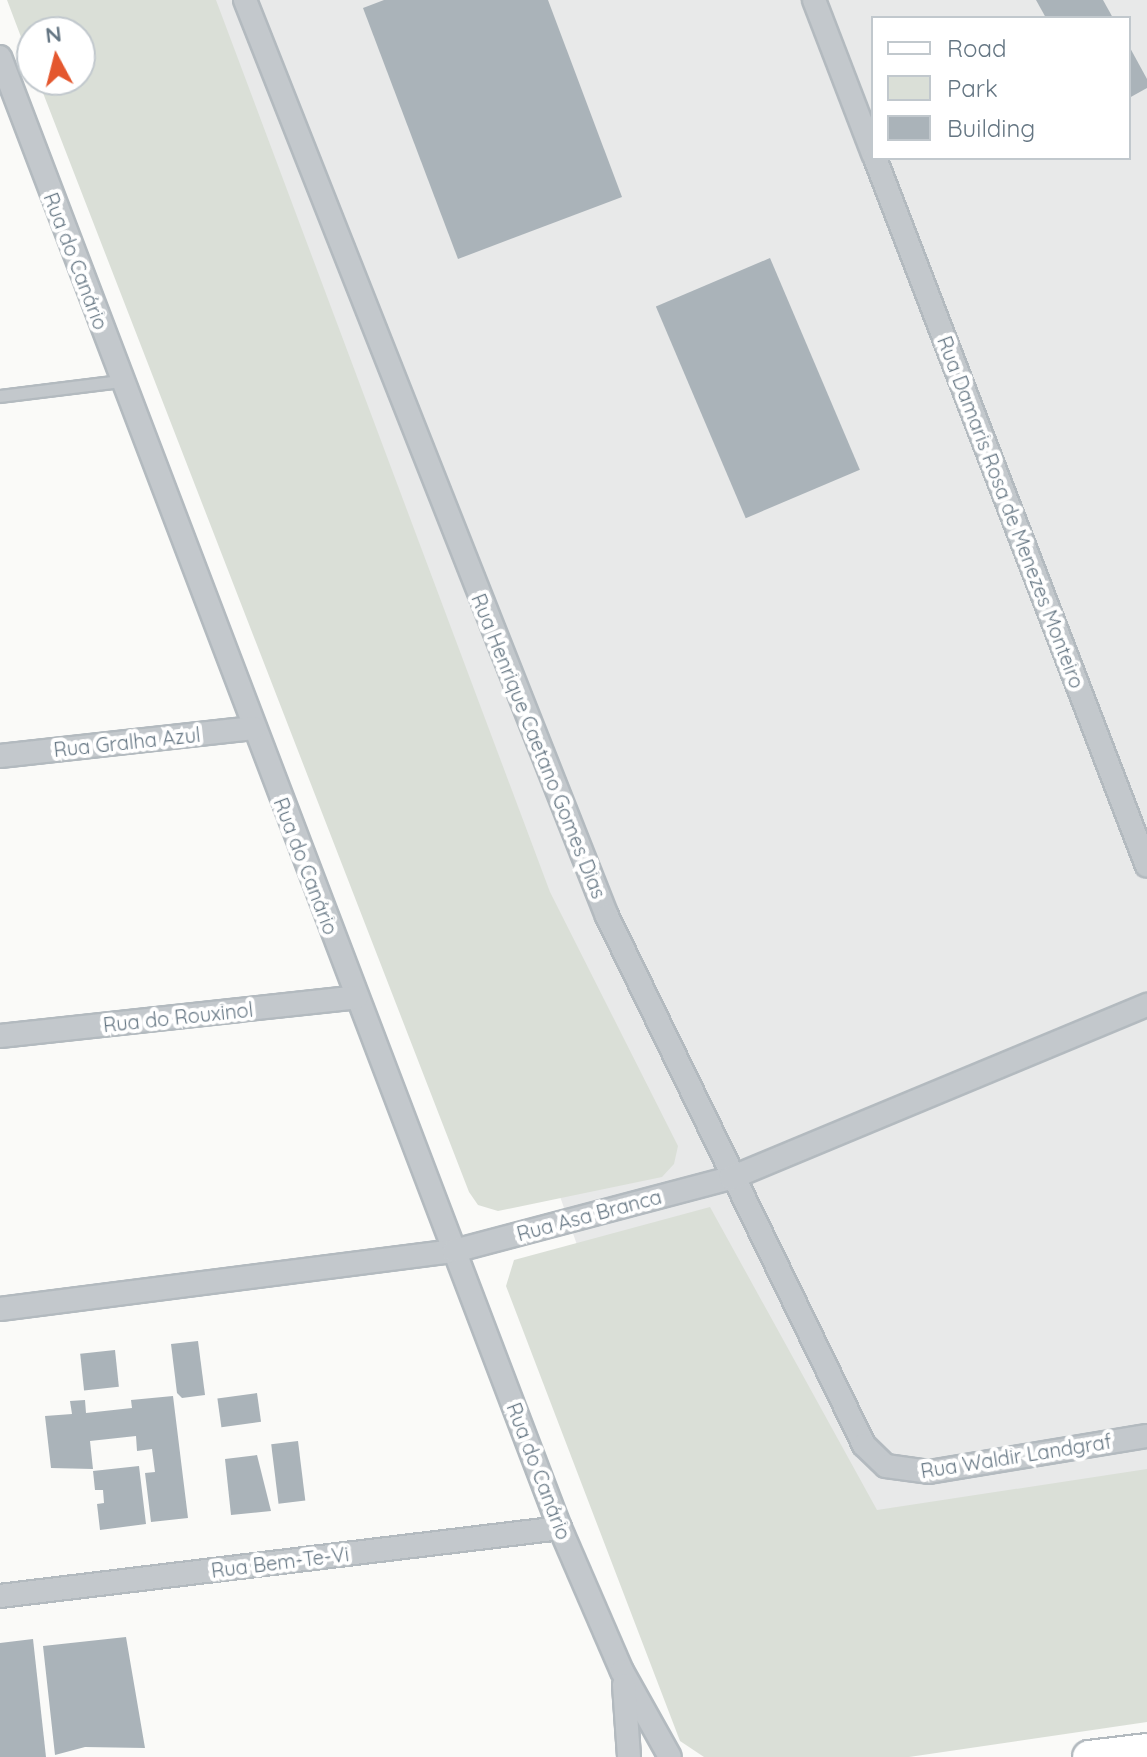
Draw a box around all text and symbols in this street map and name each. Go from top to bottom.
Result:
north arrow [16,16,96,96]
legend [871,16,1131,160]
text: N [44,19,63,49]
text: Road [947,33,1007,63]
text: Park [947,73,998,103]
text: Building [947,113,1035,143]
street label: Rua do Canário [39,189,113,333]
street label: Rua Damaris Rosa de Menezes Monteiro [933,333,1089,691]
street label: Rua Henrique Caetano Gomes Dias [467,590,611,902]
street label: Rua Gralha Azul [52,722,202,762]
street label: Rua do Canário [269,794,343,938]
street label: Rua do Rouxinol [102,997,254,1037]
street label: Rua Asa Branca [514,1184,664,1246]
street label: Rua do Canário [502,1399,576,1543]
street label: Rua Waldir Landgraf [919,1429,1113,1483]
street label: Rua Bem-Te-Vi [210,1542,350,1582]

